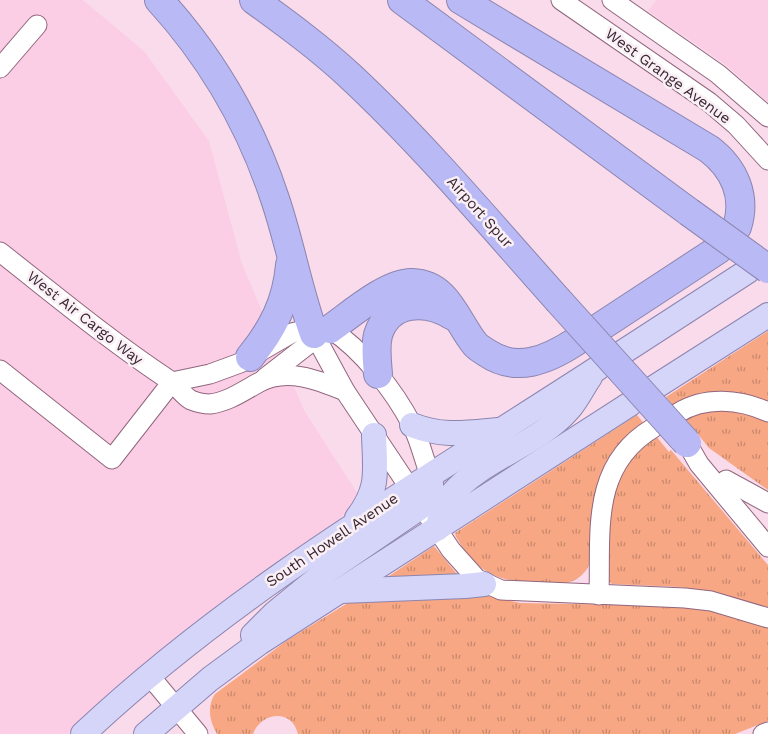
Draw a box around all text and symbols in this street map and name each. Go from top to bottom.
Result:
street label: West Grange Avenue [602,24,734,128]
street label: Airport Spur [443,173,517,251]
street label: West Air Cargo Way [24,267,147,369]
street label: South Howell Avenue [263,489,401,591]

